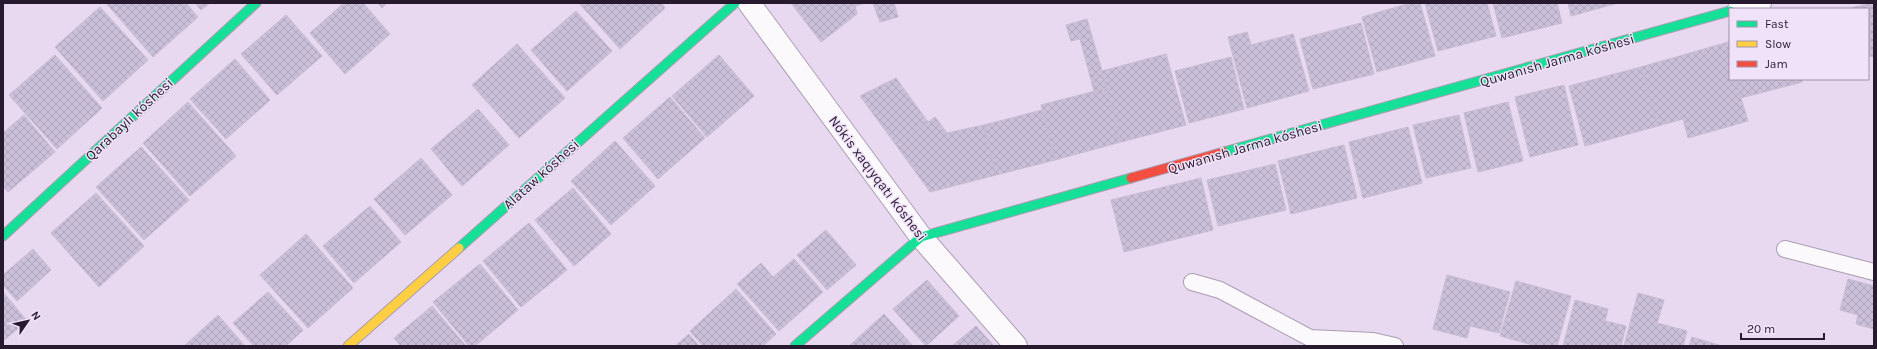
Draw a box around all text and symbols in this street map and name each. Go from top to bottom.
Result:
legend [1729,8,1869,80]
text: Fast [1765,17,1789,31]
street label: Quwanısh Jarma kóshesi [1478,30,1636,91]
text: Slow [1765,37,1791,51]
text: Jam [1765,57,1788,71]
street label: Qarabaylı kóshesi [82,74,177,164]
street label: Nókis xaqıyqatı kóshesi [825,112,930,244]
street label: Quwanısh Jarma kóshesi [1166,117,1324,178]
street label: Alataw kóshesi [500,136,583,213]
north arrow [8,301,48,341]
text: N [28,309,43,323]
scale bar [1741,315,1824,341]
text: 20 m [1747,322,1775,336]

